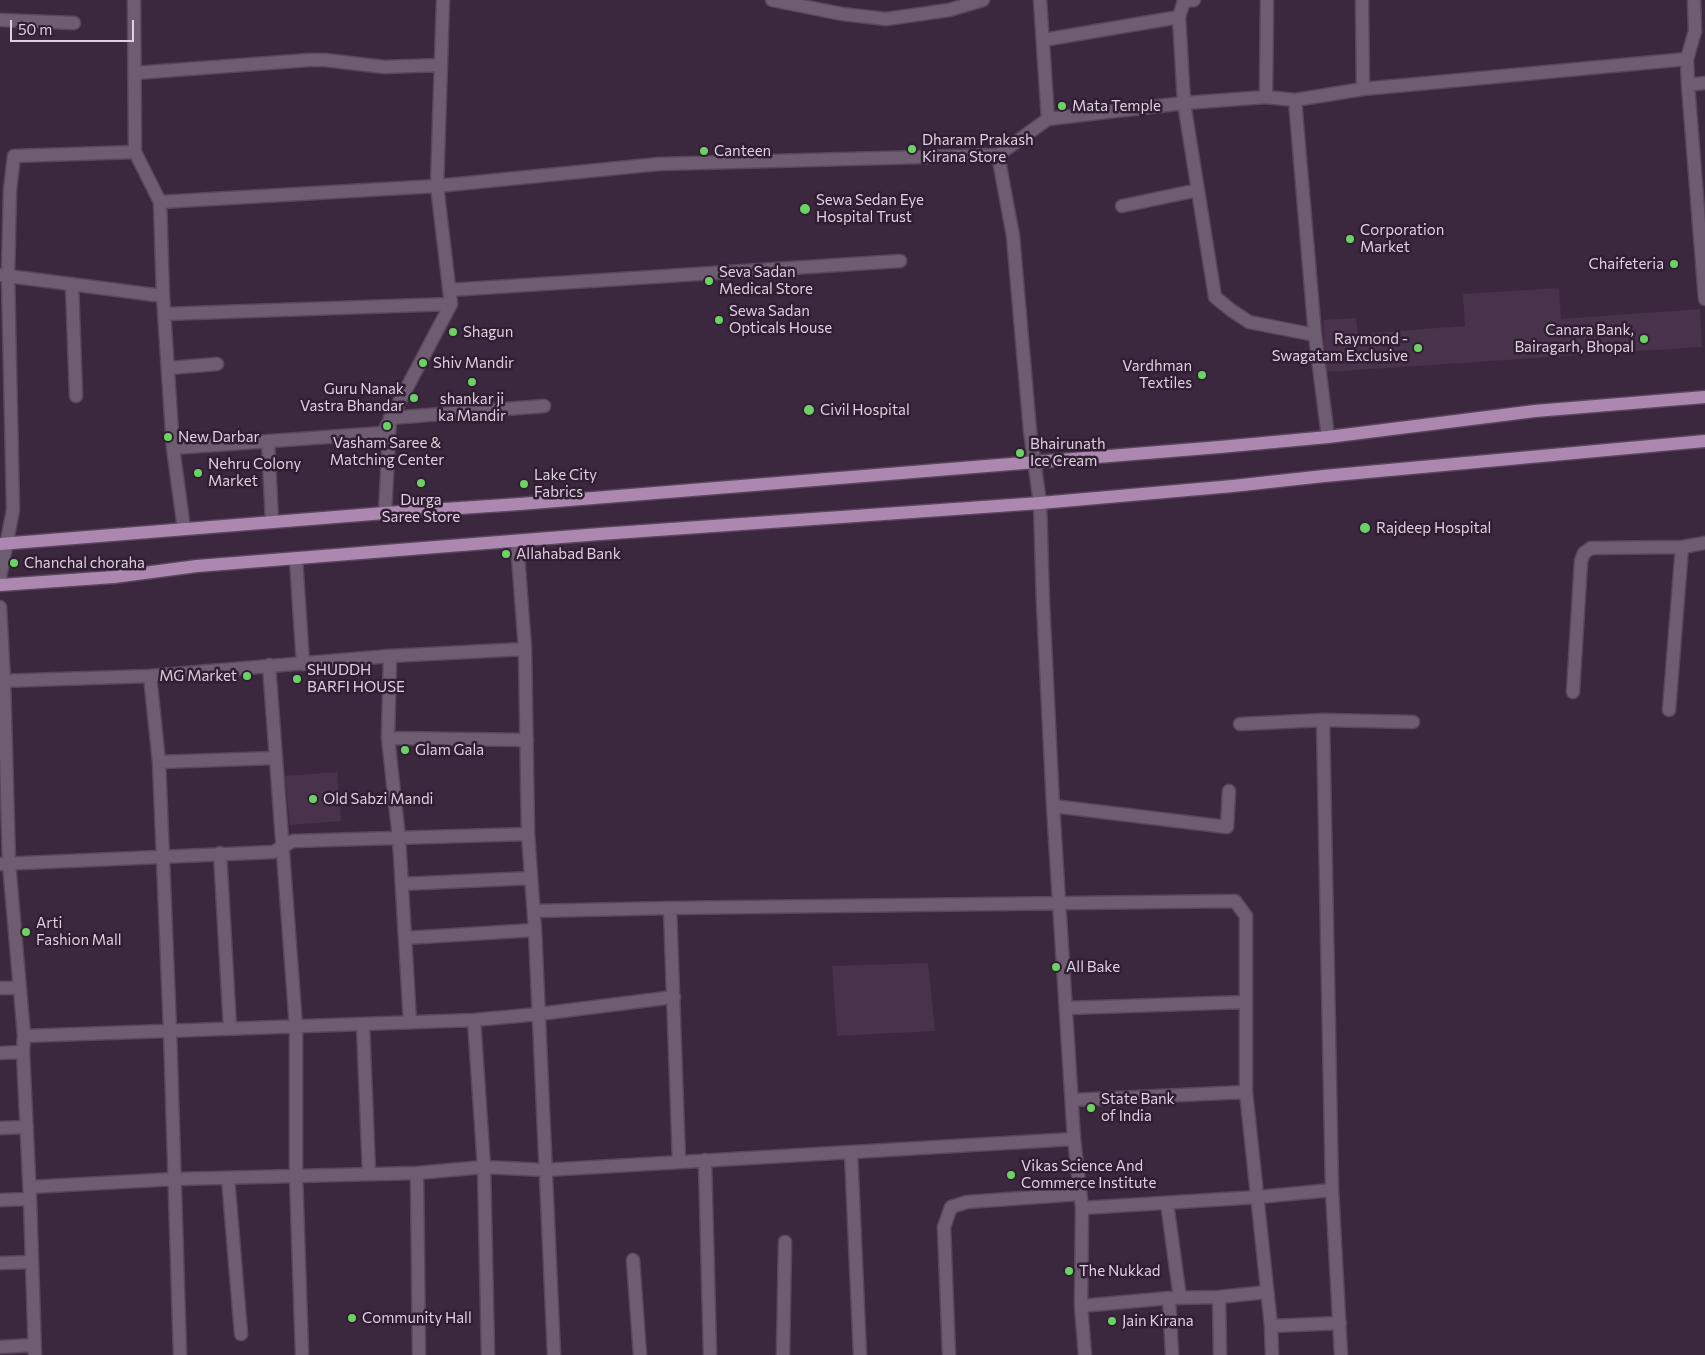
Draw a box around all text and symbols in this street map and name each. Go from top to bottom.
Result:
scale bar [12,10,136,42]
text: 50 m [18,20,52,38]
place label: Mata Temple [1072,97,1161,115]
marker: Mata Temple [1056,100,1068,112]
place label: Dharam Prakash Kirana Store [922,131,1034,166]
place label: Canteen [714,142,771,160]
marker: Dharam Prakash Kirana Store [906,143,918,155]
marker: Canteen [698,145,710,157]
place label: Sewa Sedan Eye Hospital Trust [816,191,924,226]
marker: Sewa Sedan Eye Hospital Trust [798,202,812,216]
place label: Corporation Market [1360,221,1444,256]
marker: Corporation Market [1344,233,1356,245]
place label: Chaifeteria [1588,255,1664,273]
marker: Chaifeteria [1668,258,1680,270]
place label: Seva Sadan Medical Store [719,263,813,298]
marker: Seva Sadan Medical Store [703,275,715,287]
place label: Sewa Sadan Opticals House [729,302,832,337]
marker: Sewa Sadan Opticals House [713,314,725,326]
place label: Canara Bank, Bairagarh, Bhopal [1514,321,1634,356]
place label: Shagun [463,323,513,341]
marker: Shagun [447,326,459,338]
place label: Raymond - Swagatam Exclusive [1272,330,1408,365]
marker: Canara Bank, Bairagarh, Bhopal [1638,333,1650,345]
marker: Raymond - Swagatam Exclusive [1412,342,1424,354]
place label: Shiv Mandir [433,354,514,372]
marker: Shiv Mandir [417,357,429,369]
place label: Vardhman Textiles [1122,357,1192,392]
marker: Vardhman Textiles [1196,369,1208,381]
marker: shankar ji ka Mandir [466,376,478,388]
place label: Guru Nanak Vastra Bhandar [300,380,404,415]
place label: shankar ji ka Mandir [438,390,506,425]
marker: Guru Nanak Vastra Bhandar [408,392,420,404]
place label: Civil Hospital [820,401,910,419]
marker: Civil Hospital [802,403,816,417]
marker: Vasham Saree & Matching Center [381,420,393,432]
place label: New Darbar [178,428,260,446]
marker: New Darbar [162,431,174,443]
place label: Vasham Saree & Matching Center [330,434,444,469]
place label: Bhairunath Ice Cream [1030,435,1106,470]
marker: Bhairunath Ice Cream [1014,447,1026,459]
place label: Nehru Colony Market [208,455,301,490]
place label: Lake City Fabrics [534,466,597,501]
marker: Nehru Colony Market [192,467,204,479]
marker: Durga Saree Store [415,477,427,489]
marker: Lake City Fabrics [518,478,530,490]
place label: Durga Saree Store [382,491,460,526]
place label: Rajdeep Hospital [1376,519,1491,537]
marker: Rajdeep Hospital [1358,521,1372,535]
place label: Allahabad Bank [516,545,621,563]
marker: Allahabad Bank [500,548,512,560]
place label: Chanchal choraha [24,554,145,572]
marker: Chanchal choraha [8,557,20,569]
place label: SHUDDH BARFI HOUSE [307,661,405,696]
place label: MG Market [159,667,237,685]
marker: MG Market [241,670,253,682]
marker: SHUDDH BARFI HOUSE [291,673,303,685]
place label: Glam Gala [415,741,484,759]
marker: Glam Gala [399,744,411,756]
place label: Old Sabzi Mandi [323,790,433,808]
marker: Old Sabzi Mandi [307,793,319,805]
place label: Arti Fashion Mall [36,914,122,949]
marker: Arti Fashion Mall [20,926,32,938]
place label: All Bake [1066,958,1120,976]
marker: All Bake [1050,961,1062,973]
place label: State Bank of India [1101,1090,1175,1125]
marker: State Bank of India [1085,1102,1097,1114]
place label: Vikas Science And Commerce Institute [1021,1157,1156,1192]
marker: Vikas Science And Commerce Institute [1005,1169,1017,1181]
place label: The Nukkad [1079,1262,1160,1280]
marker: The Nukkad [1063,1265,1075,1277]
place label: Community Hall [362,1309,472,1327]
marker: Community Hall [346,1312,358,1324]
place label: Jain Kirana [1122,1312,1194,1330]
marker: Jain Kirana [1106,1315,1118,1327]

